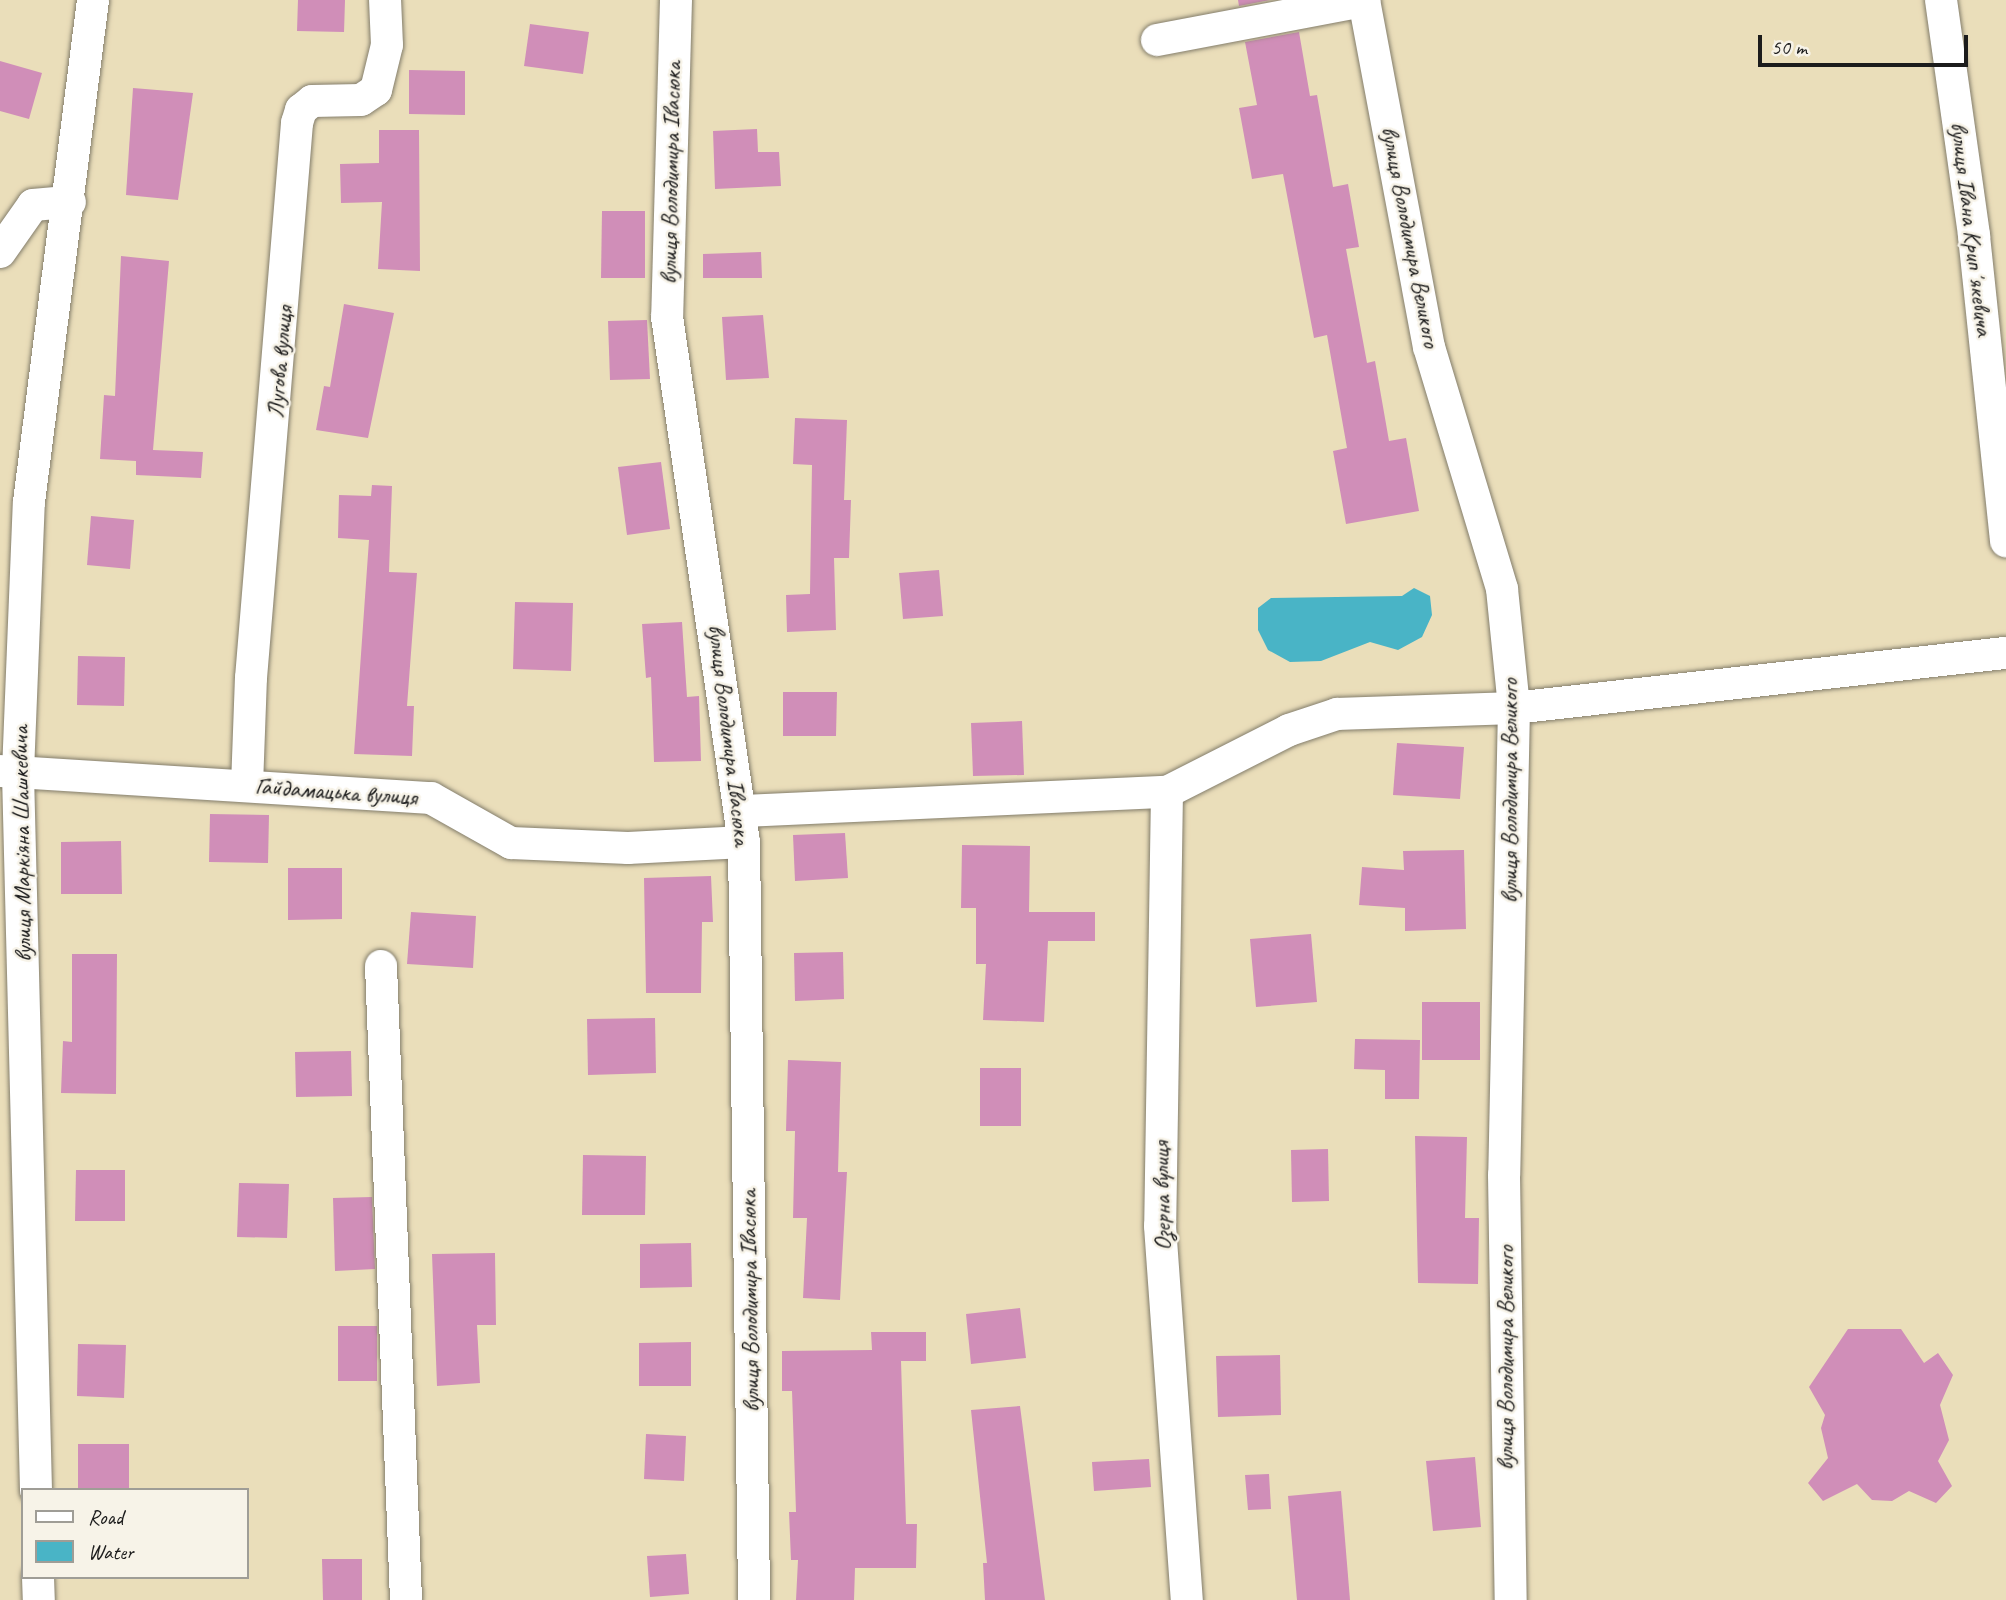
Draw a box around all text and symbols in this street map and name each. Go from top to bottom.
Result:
scale bar [1761,21,1971,65]
text: 50 m [1771,34,1807,60]
street label: вулиця Володимира Івасюка [655,61,687,285]
street label: вулиця Івана Крипʼякевича [1944,120,1998,338]
street label: вулиця Володимира Великого [1374,123,1446,351]
street label: Лугова вулиця [261,305,299,419]
street label: вулиця Володимира Івасюка [701,623,757,847]
street label: вулиця Володимира Великого [1496,677,1524,905]
street label: вулиця Маркіяна Шашкевича [6,726,38,962]
street label: Гайдамацька вулиця [255,772,417,812]
street label: Озерна вулиця [1147,1140,1177,1252]
street label: вулиця Володимира Івасюка [734,1189,766,1413]
street label: вулиця Володимира Великого [1492,1244,1520,1472]
legend [21,1488,248,1579]
text: Road [88,1504,123,1530]
text: Water [88,1539,134,1565]

